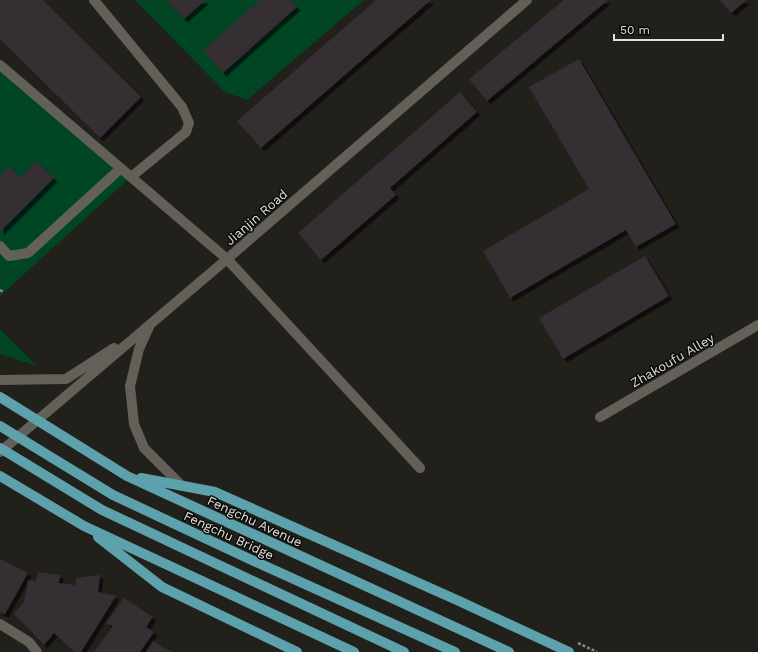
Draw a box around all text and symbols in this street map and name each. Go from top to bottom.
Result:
scale bar [614,16,723,42]
text: 50 m [620,23,650,37]
street label: Jianjin Road [222,186,290,248]
street label: Zhakoufu Alley [628,330,717,390]
street label: Fengchu Avenue [205,493,305,550]
street label: Fengchu Bridge [182,508,276,563]

